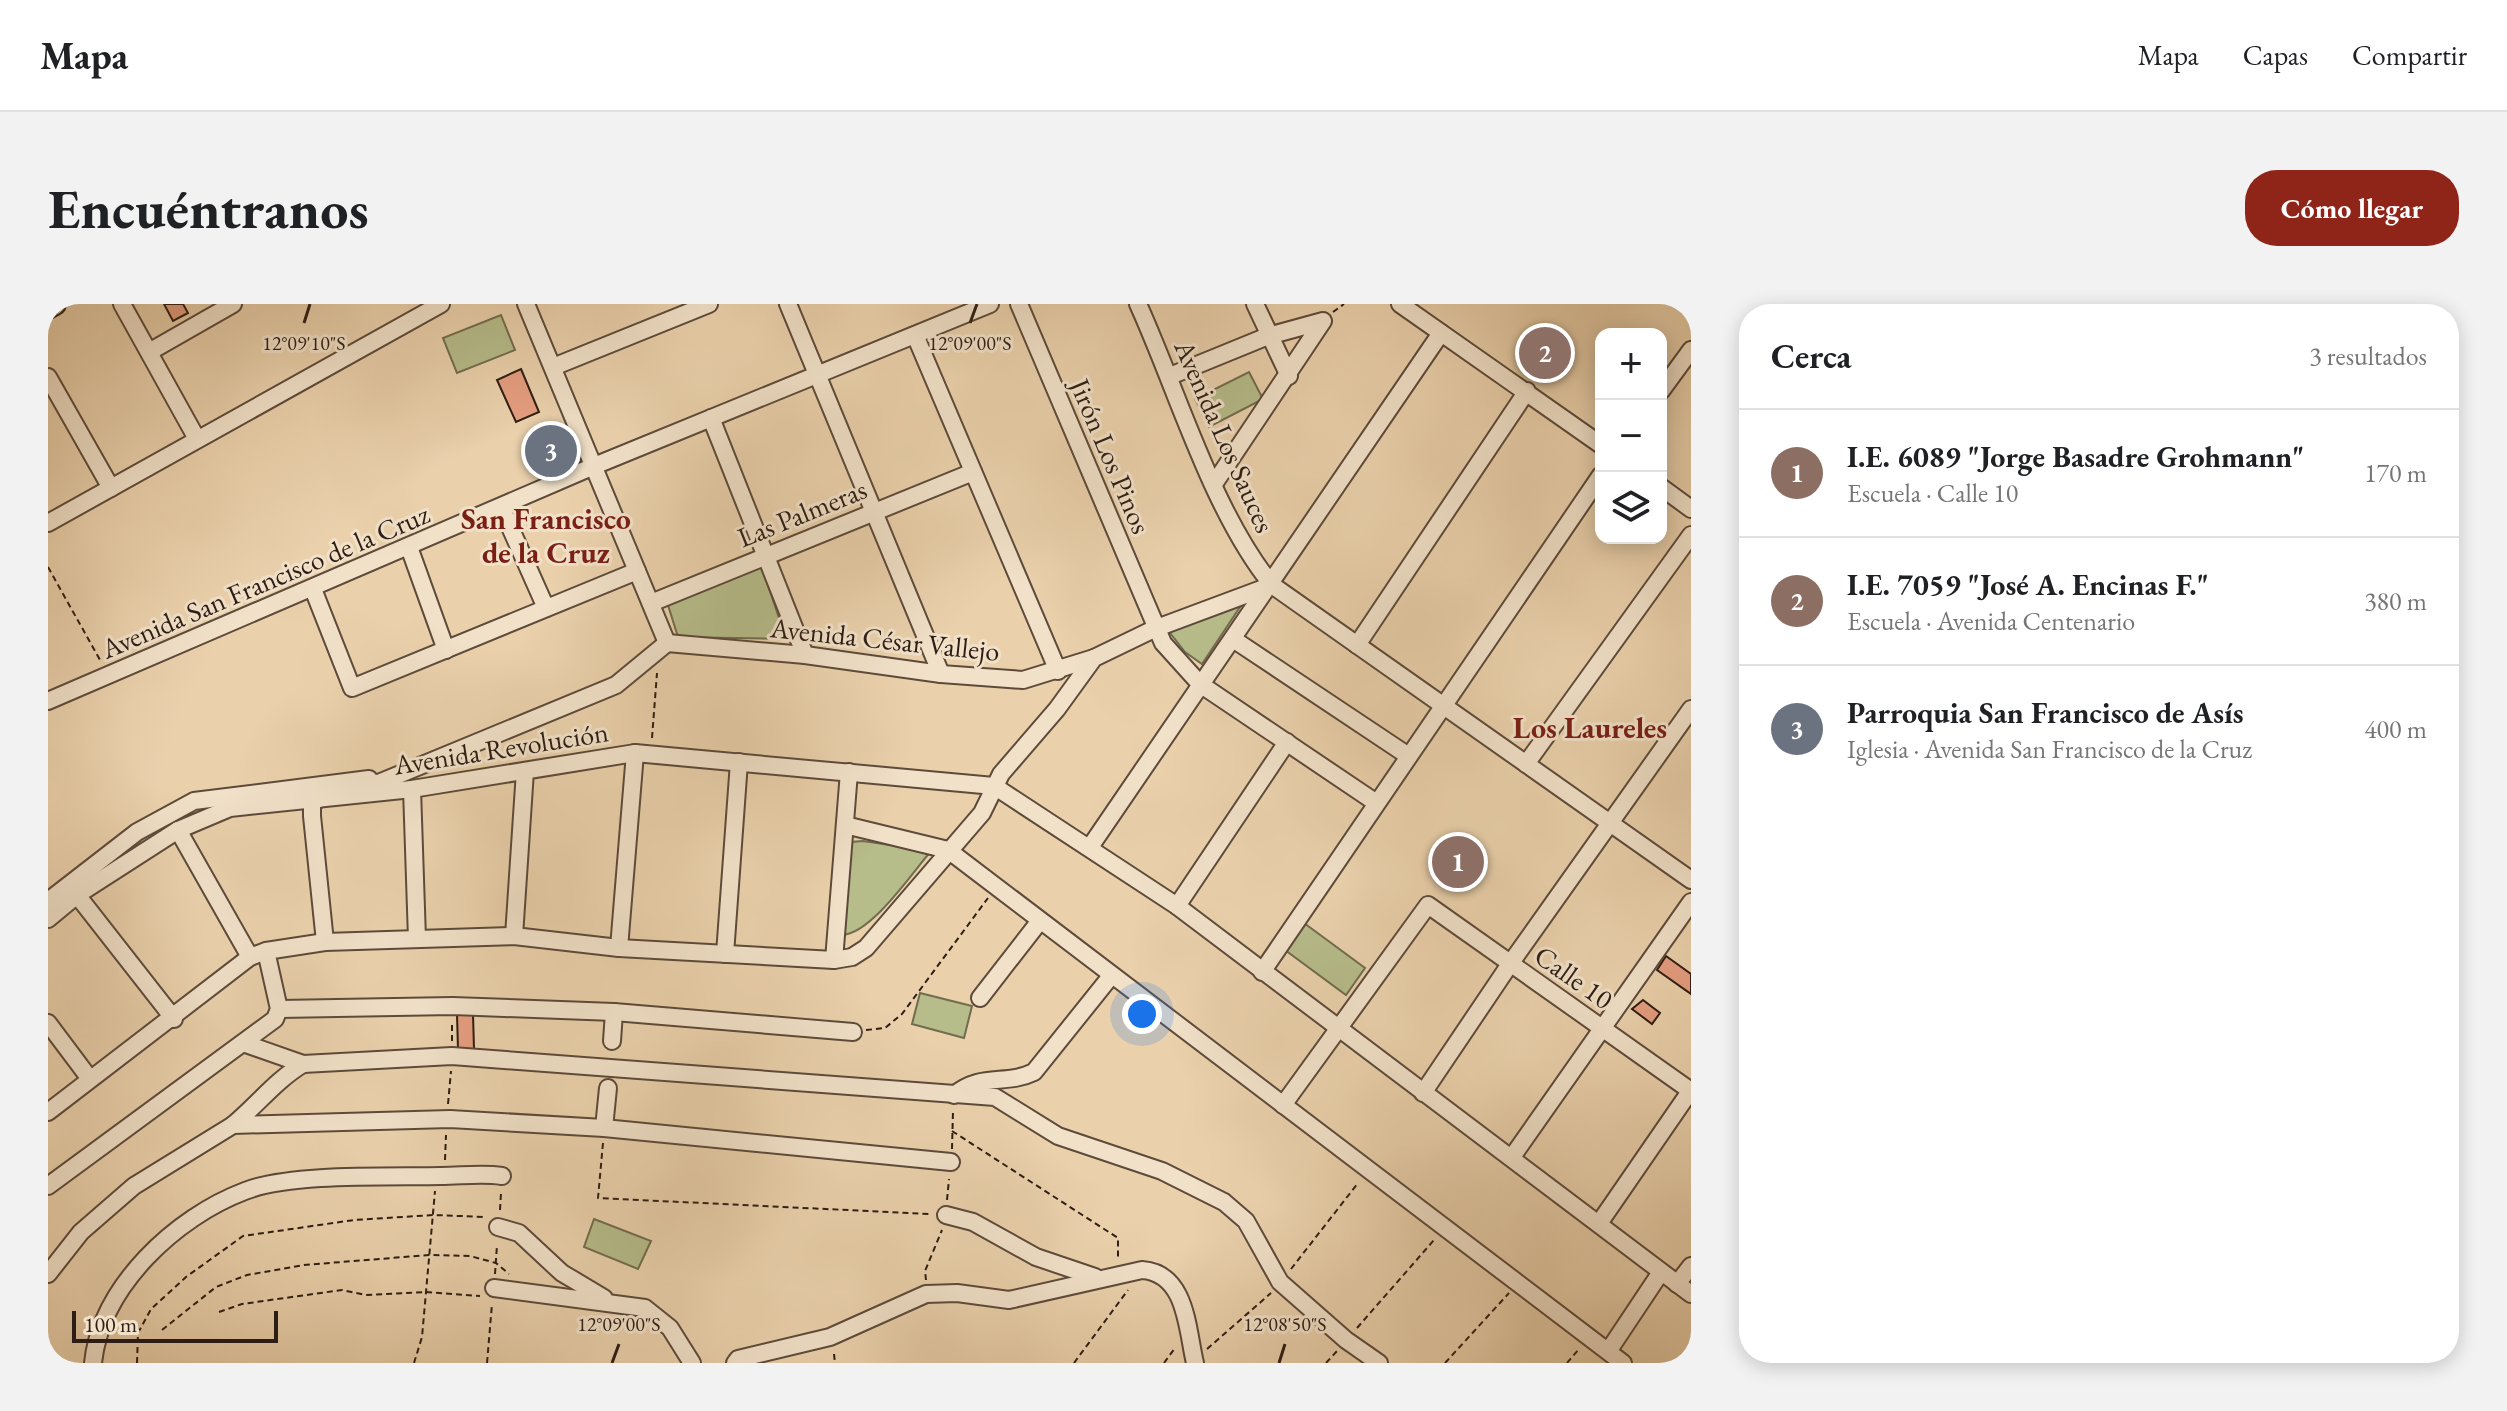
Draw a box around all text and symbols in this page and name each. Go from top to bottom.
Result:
text: Mapa [40,31,128,80]
text: Mapa [2138,37,2199,73]
text: Capas [2243,37,2308,73]
text: Compartir [2352,37,2467,73]
button: Cómo llegar [2245,170,2459,246]
text: Encuéntranos [48,172,369,245]
pin: 2 [1519,323,1571,383]
map controls [1595,328,1667,544]
button: + [1595,328,1667,400]
text: 12°09'10"S [262,330,346,356]
text: 12°09'00"S [928,330,1012,356]
street label: Avenida Los Sauces [1166,333,1284,538]
text: Cerca [1771,334,1851,378]
text: 3 resultados [2309,339,2427,373]
street label: Jirón Los Pinos [1061,371,1160,539]
button: − [1595,400,1667,472]
pin: 3 [525,421,577,481]
text: I.E. 6089 "Jorge Basadre Grohmann" [1847,437,2304,476]
text: 1 [1790,456,1804,490]
text: 170 m [2364,456,2427,490]
street label: Las Palmeras [732,471,872,555]
button: layers [1595,472,1667,544]
text: Escuela · Calle 10 [1847,476,2018,510]
street label: Avenida San Francisco de la Cruz [95,495,435,667]
district label: San Francisco de la Cruz [461,499,631,572]
text: I.E. 7059 "José A. Encinas F." [1847,565,2209,604]
text: 2 [1790,584,1804,618]
text: 380 m [2364,584,2427,618]
text: Escuela · Avenida Centenario [1847,604,2135,638]
street label: Avenida César Vallejo [768,609,1001,669]
text: Parroquia San Francisco de Asís [1847,693,2244,732]
district label: Los Laureles [1513,708,1667,747]
text: 3 [1790,712,1804,746]
text: 400 m [2364,712,2427,746]
street label: Avenida Revolución [390,713,611,783]
text: Iglesia · Avenida San Francisco de la Cruz [1847,732,2252,766]
pin: 1 [1432,832,1484,892]
street label: Calle 10 [1528,937,1620,1017]
your location [1122,994,1162,1034]
scale bar [72,1307,278,1343]
text: 100 m [84,1310,137,1339]
text: 12°09'00"S [577,1311,661,1337]
text: 12°08'50"S [1243,1311,1327,1337]

